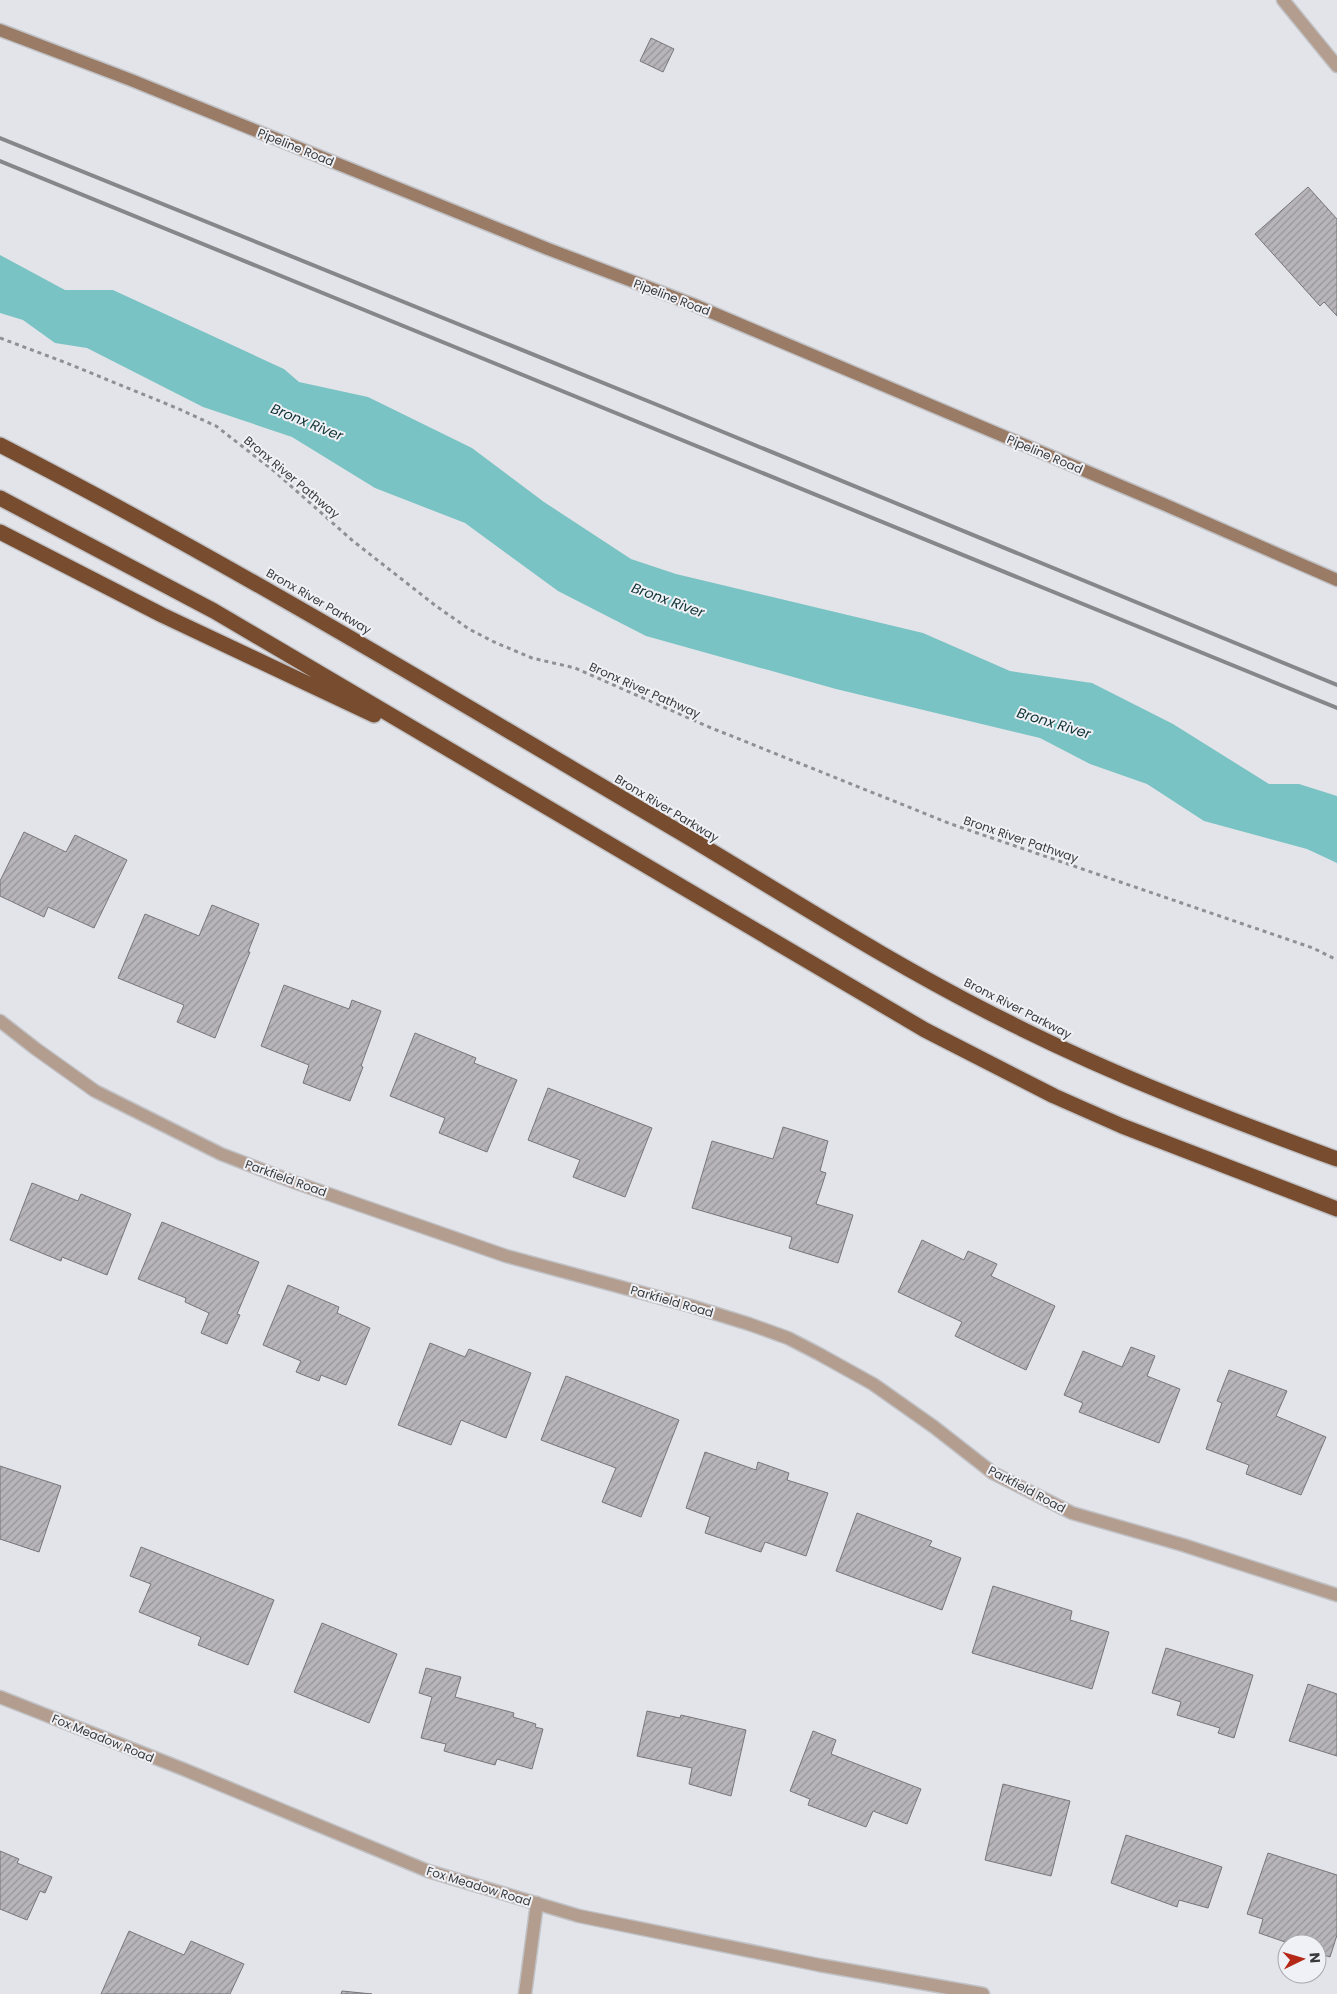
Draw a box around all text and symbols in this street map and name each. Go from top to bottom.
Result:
street label: Pipeline Road [255,124,337,170]
street label: Pipeline Road [631,275,713,319]
water label: Bronx River [268,398,347,446]
street label: Pipeline Road [1004,430,1086,478]
street label: Bronx River Pathway [241,432,344,522]
street label: Bronx River Parkway [263,564,375,638]
water label: Bronx River [629,578,708,623]
street label: Bronx River Pathway [587,658,704,722]
water label: Bronx River [1015,702,1094,744]
street label: Bronx River Parkway [612,770,722,846]
street label: Bronx River Pathway [961,811,1081,867]
street label: Bronx River Parkway [961,973,1075,1043]
street label: Parkfield Road [243,1155,329,1201]
street label: Parkfield Road [629,1281,715,1321]
street label: Parkfield Road [985,1461,1069,1517]
street label: Fox Meadow Road [49,1710,157,1766]
street label: Fox Meadow Road [425,1862,533,1910]
north arrow [1277,1934,1327,1984]
text: N [1305,1952,1325,1964]

